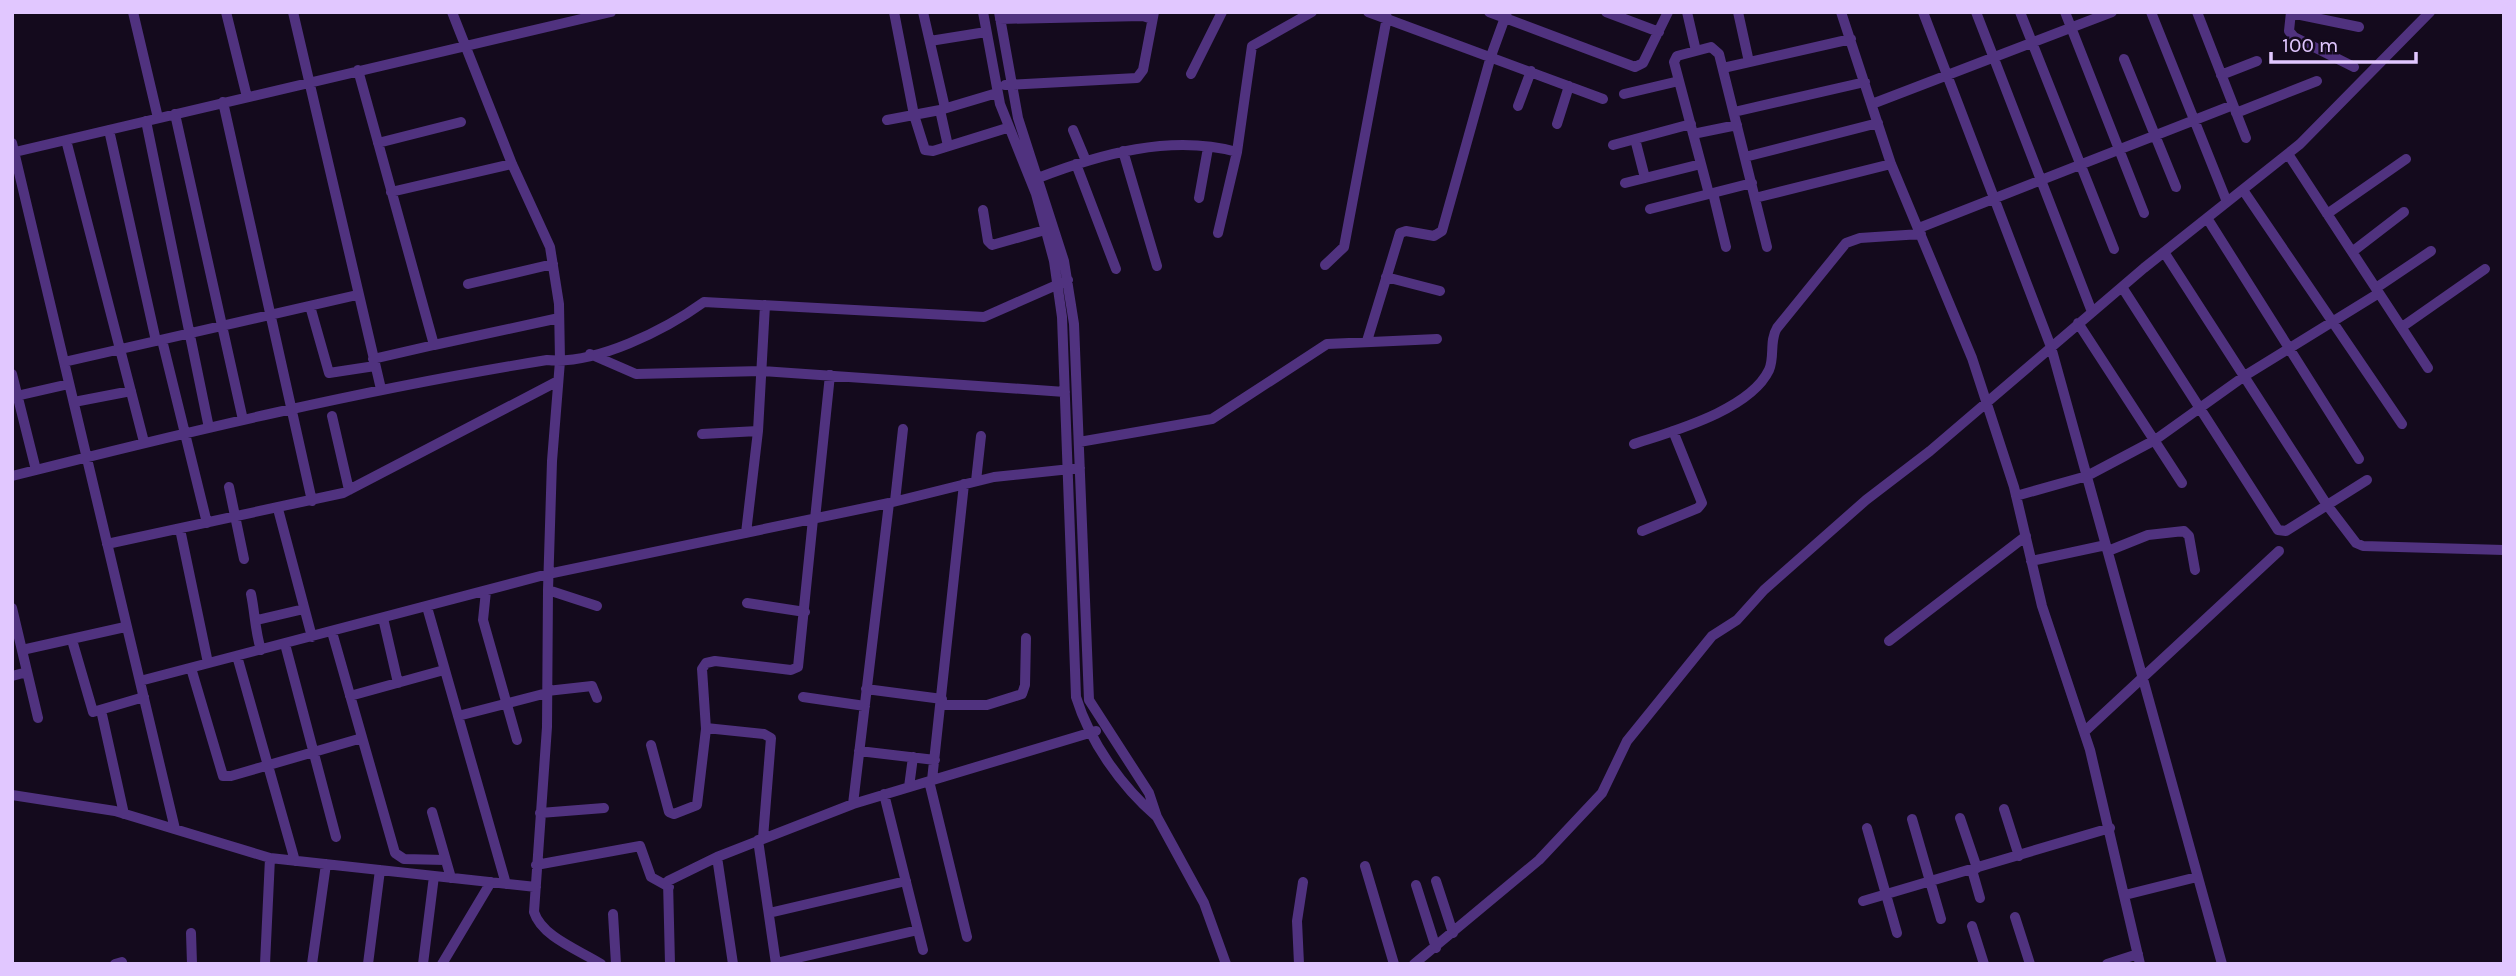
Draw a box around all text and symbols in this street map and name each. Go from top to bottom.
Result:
scale bar [2271,21,2416,65]
text: 100 m [2282,33,2339,57]

